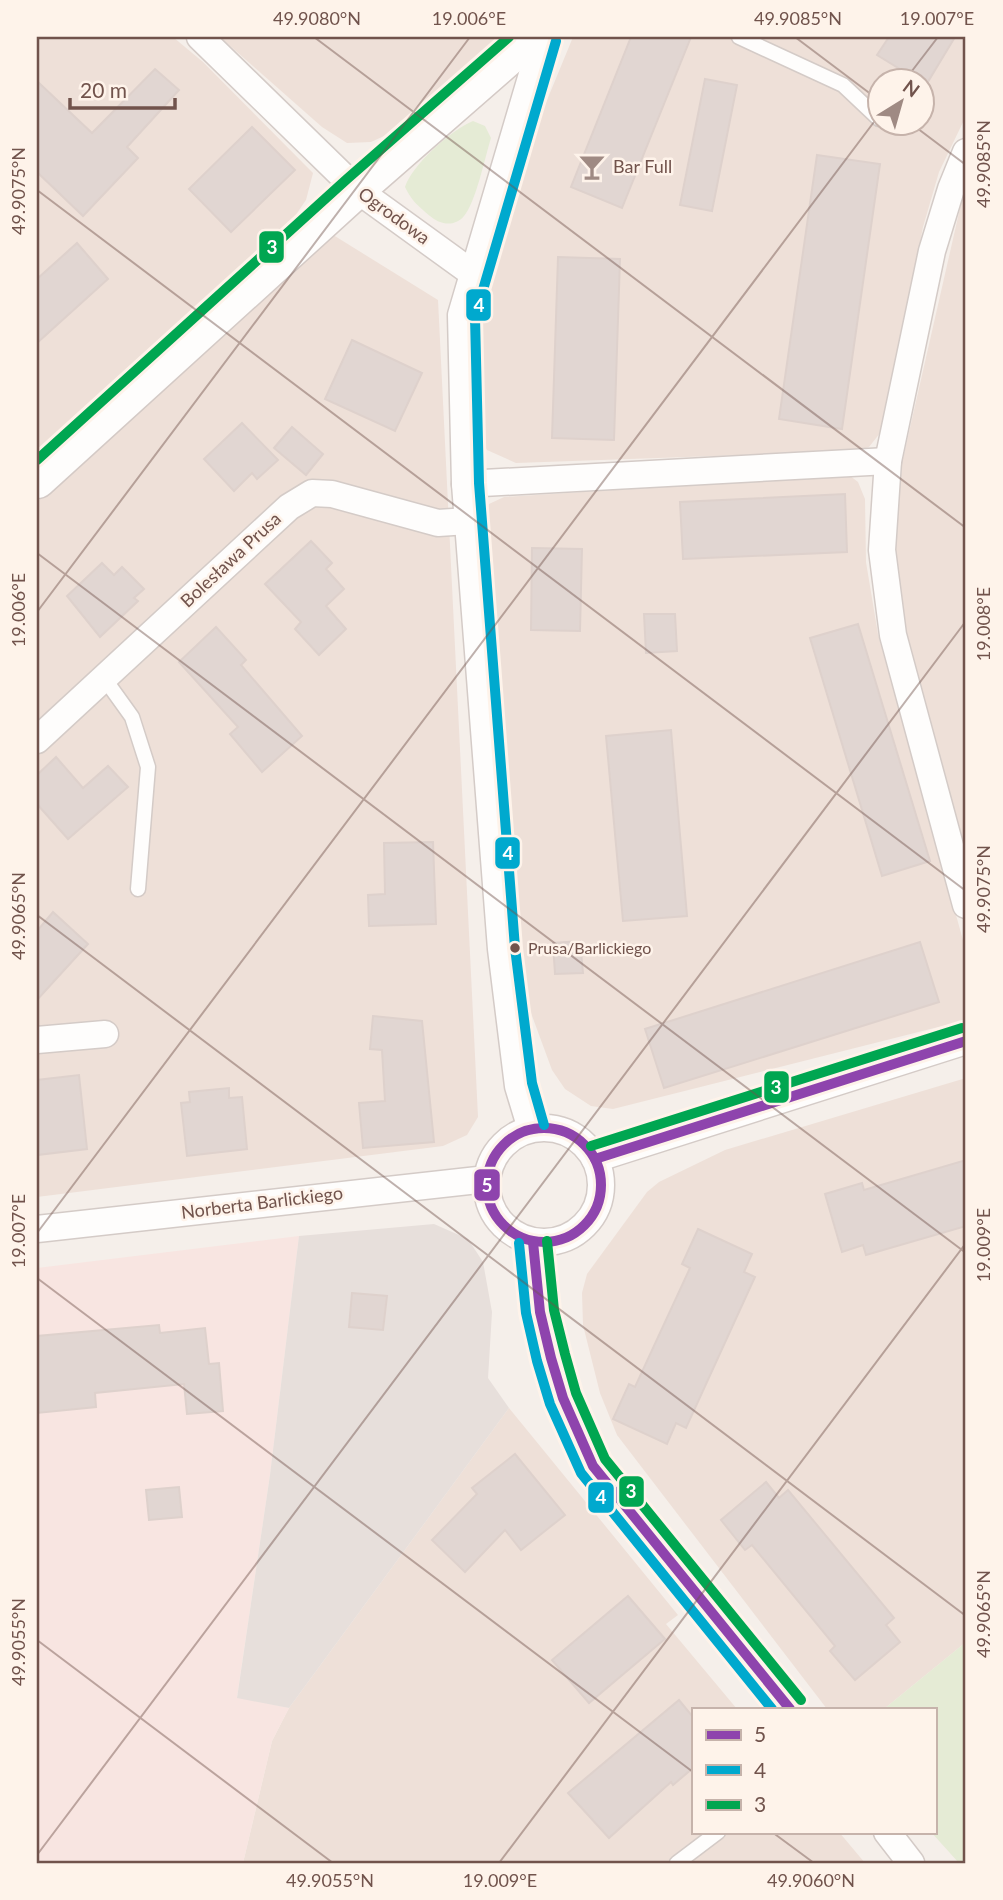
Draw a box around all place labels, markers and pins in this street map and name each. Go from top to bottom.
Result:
bar icon: Bar Full [577,152,607,182]
place label: Bar Full [613,155,672,177]
place label: Prusa/Barlickiego [528,938,651,957]
marker: Prusa/Barlickiego [508,941,522,955]

